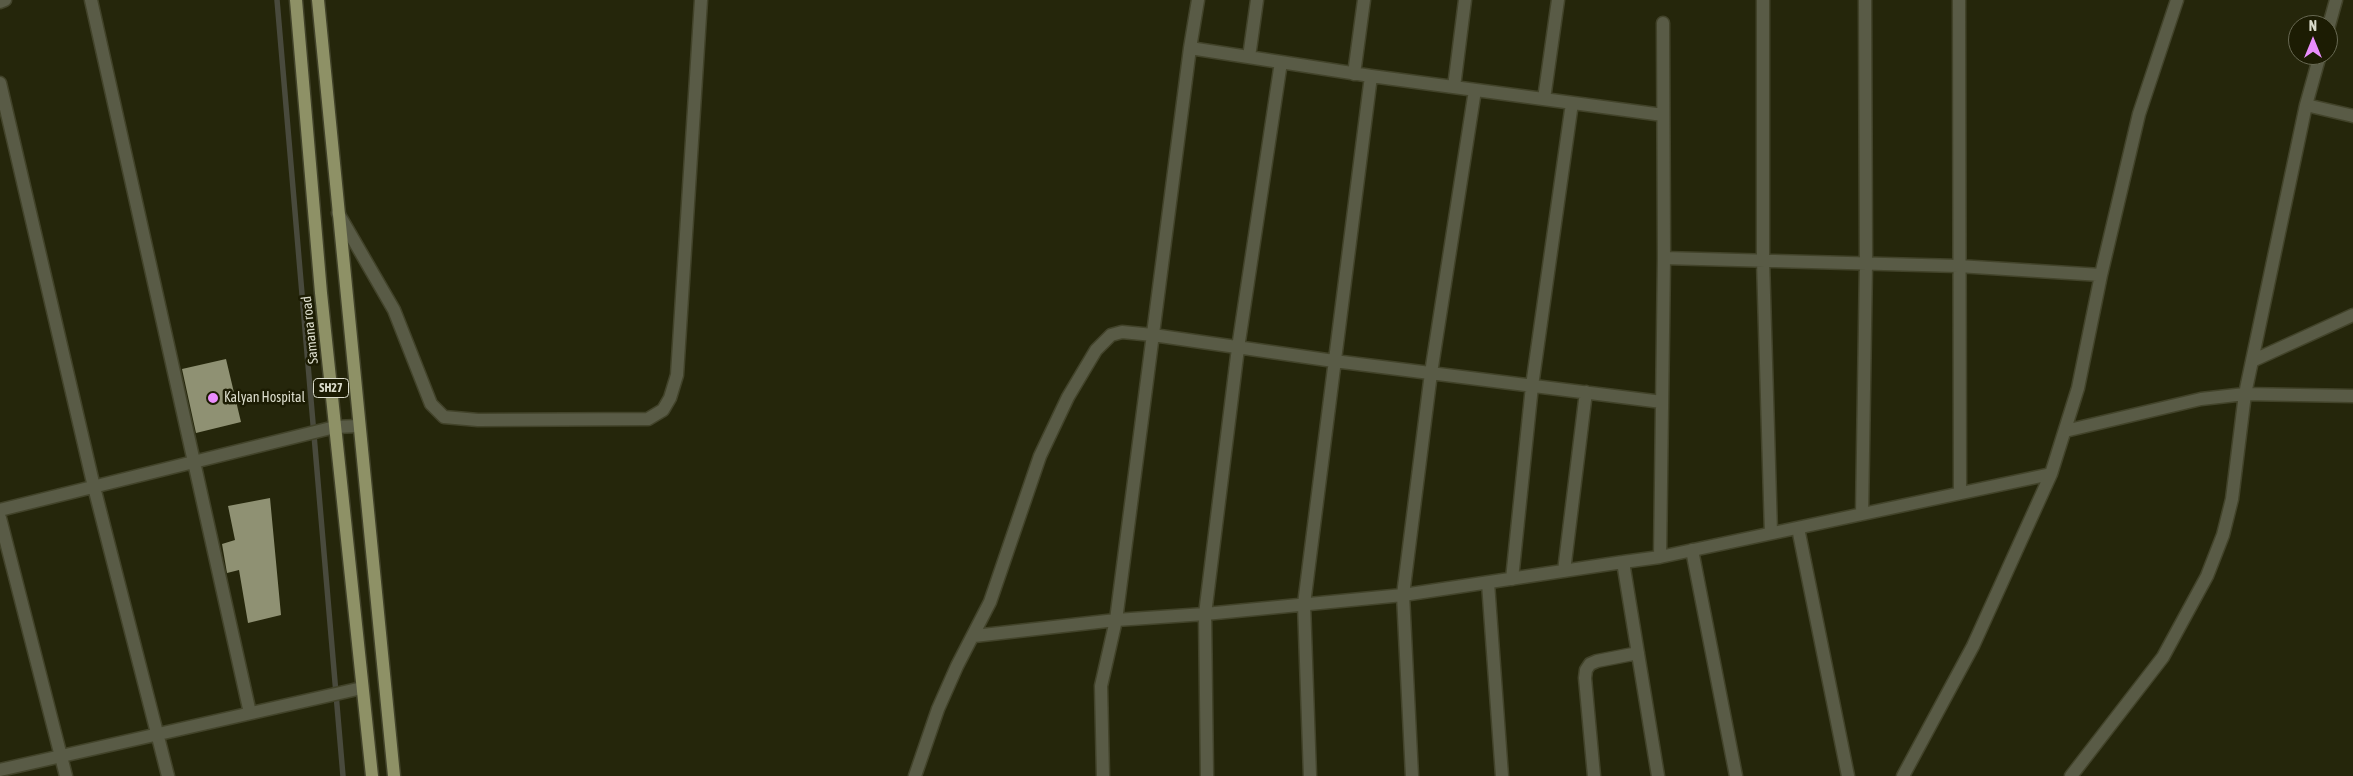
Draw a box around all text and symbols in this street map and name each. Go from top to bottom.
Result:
north arrow [2288,15,2338,65]
text: N [2309,18,2317,34]
street label: Samana road [298,295,322,365]
road number: SH27 [314,378,348,398]
place label: Kalyan Hospital [224,390,305,406]
marker: Kalyan Hospital [206,391,220,405]

